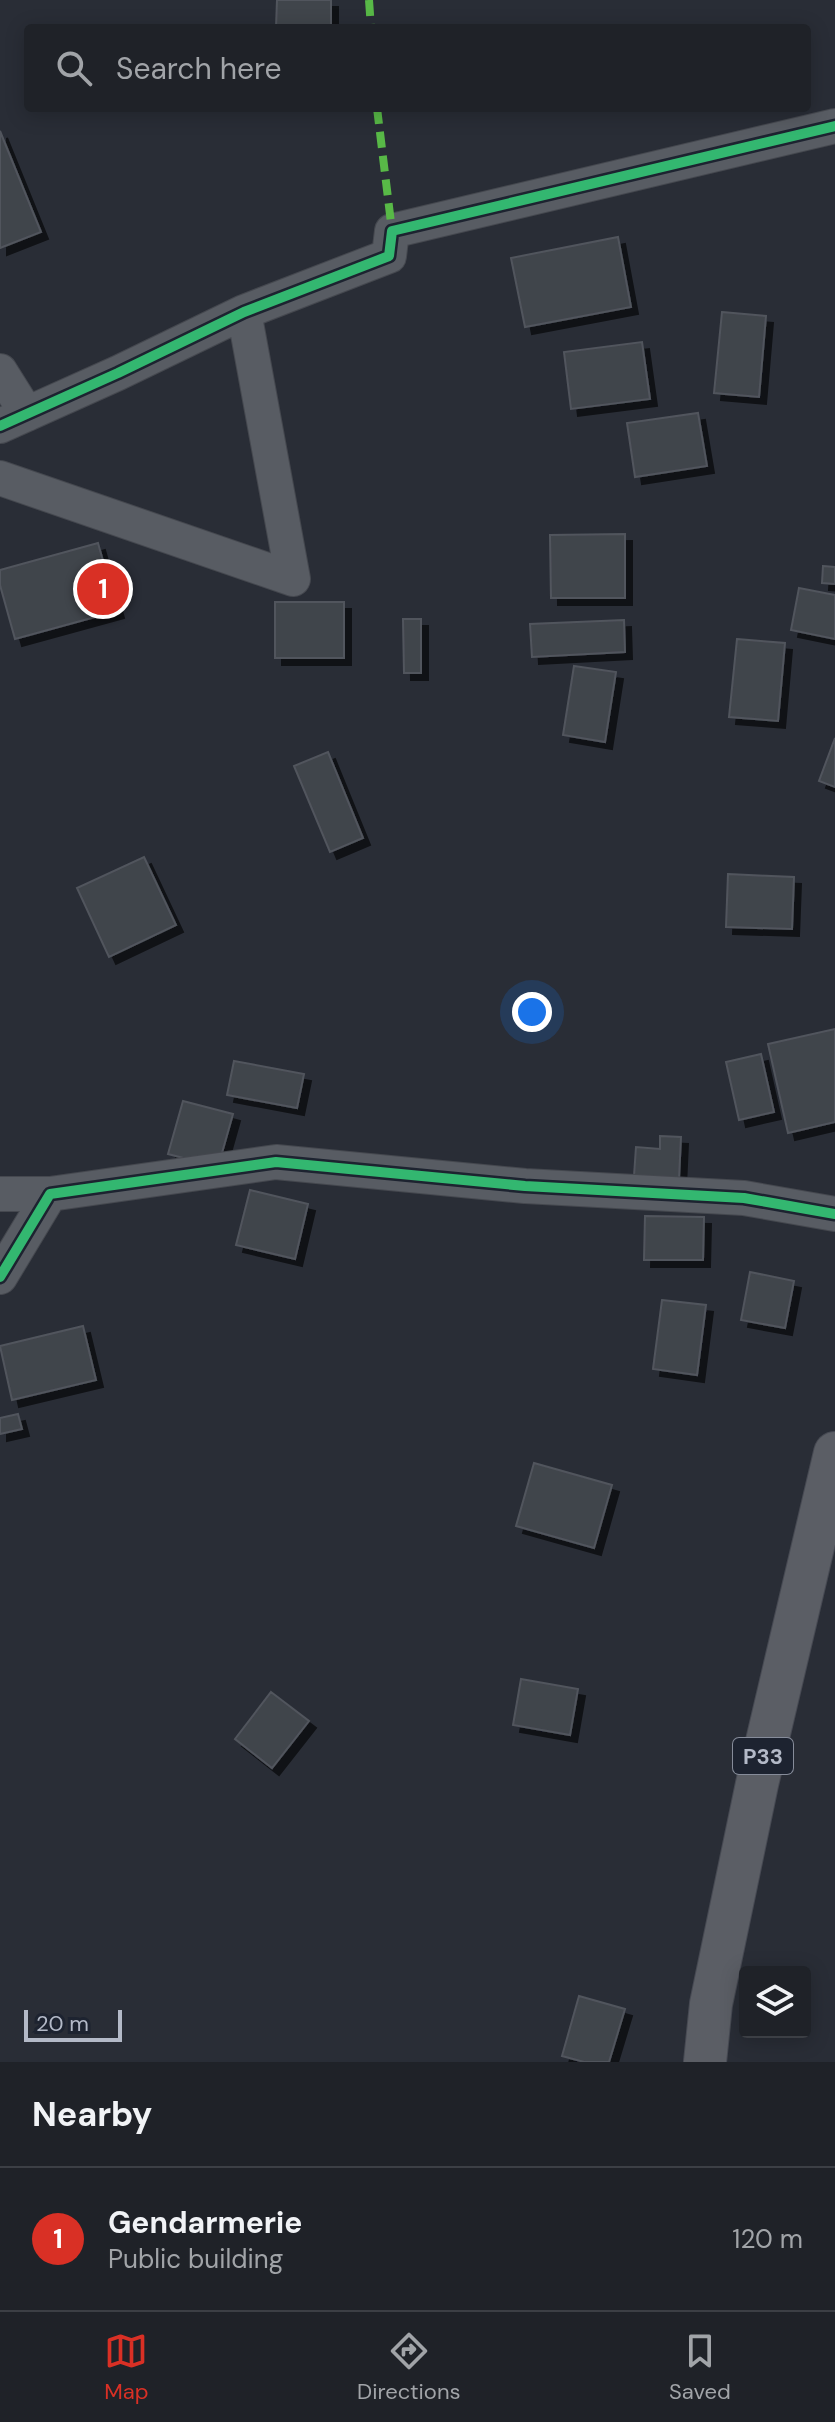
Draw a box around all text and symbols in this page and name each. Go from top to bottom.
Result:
search box [24,24,811,112]
icon: search [52,46,96,90]
text: Search here [116,49,282,88]
pin: 1 [77,559,129,619]
your location [512,992,552,1032]
road number: P33 [733,1738,793,1774]
map controls [739,1966,811,2038]
button: layers [739,1966,811,2038]
scale bar [24,2006,122,2042]
text: 20 m [36,2009,89,2038]
text: Nearby [32,2092,152,2137]
text: Gendarmerie [108,2203,302,2242]
text: 1 [53,2222,63,2256]
text: 120 m [732,2222,803,2256]
text: Public building [108,2242,283,2276]
tab: Map [104,2329,149,2406]
tab: Directions [357,2329,461,2406]
tab: Saved [669,2329,731,2406]

